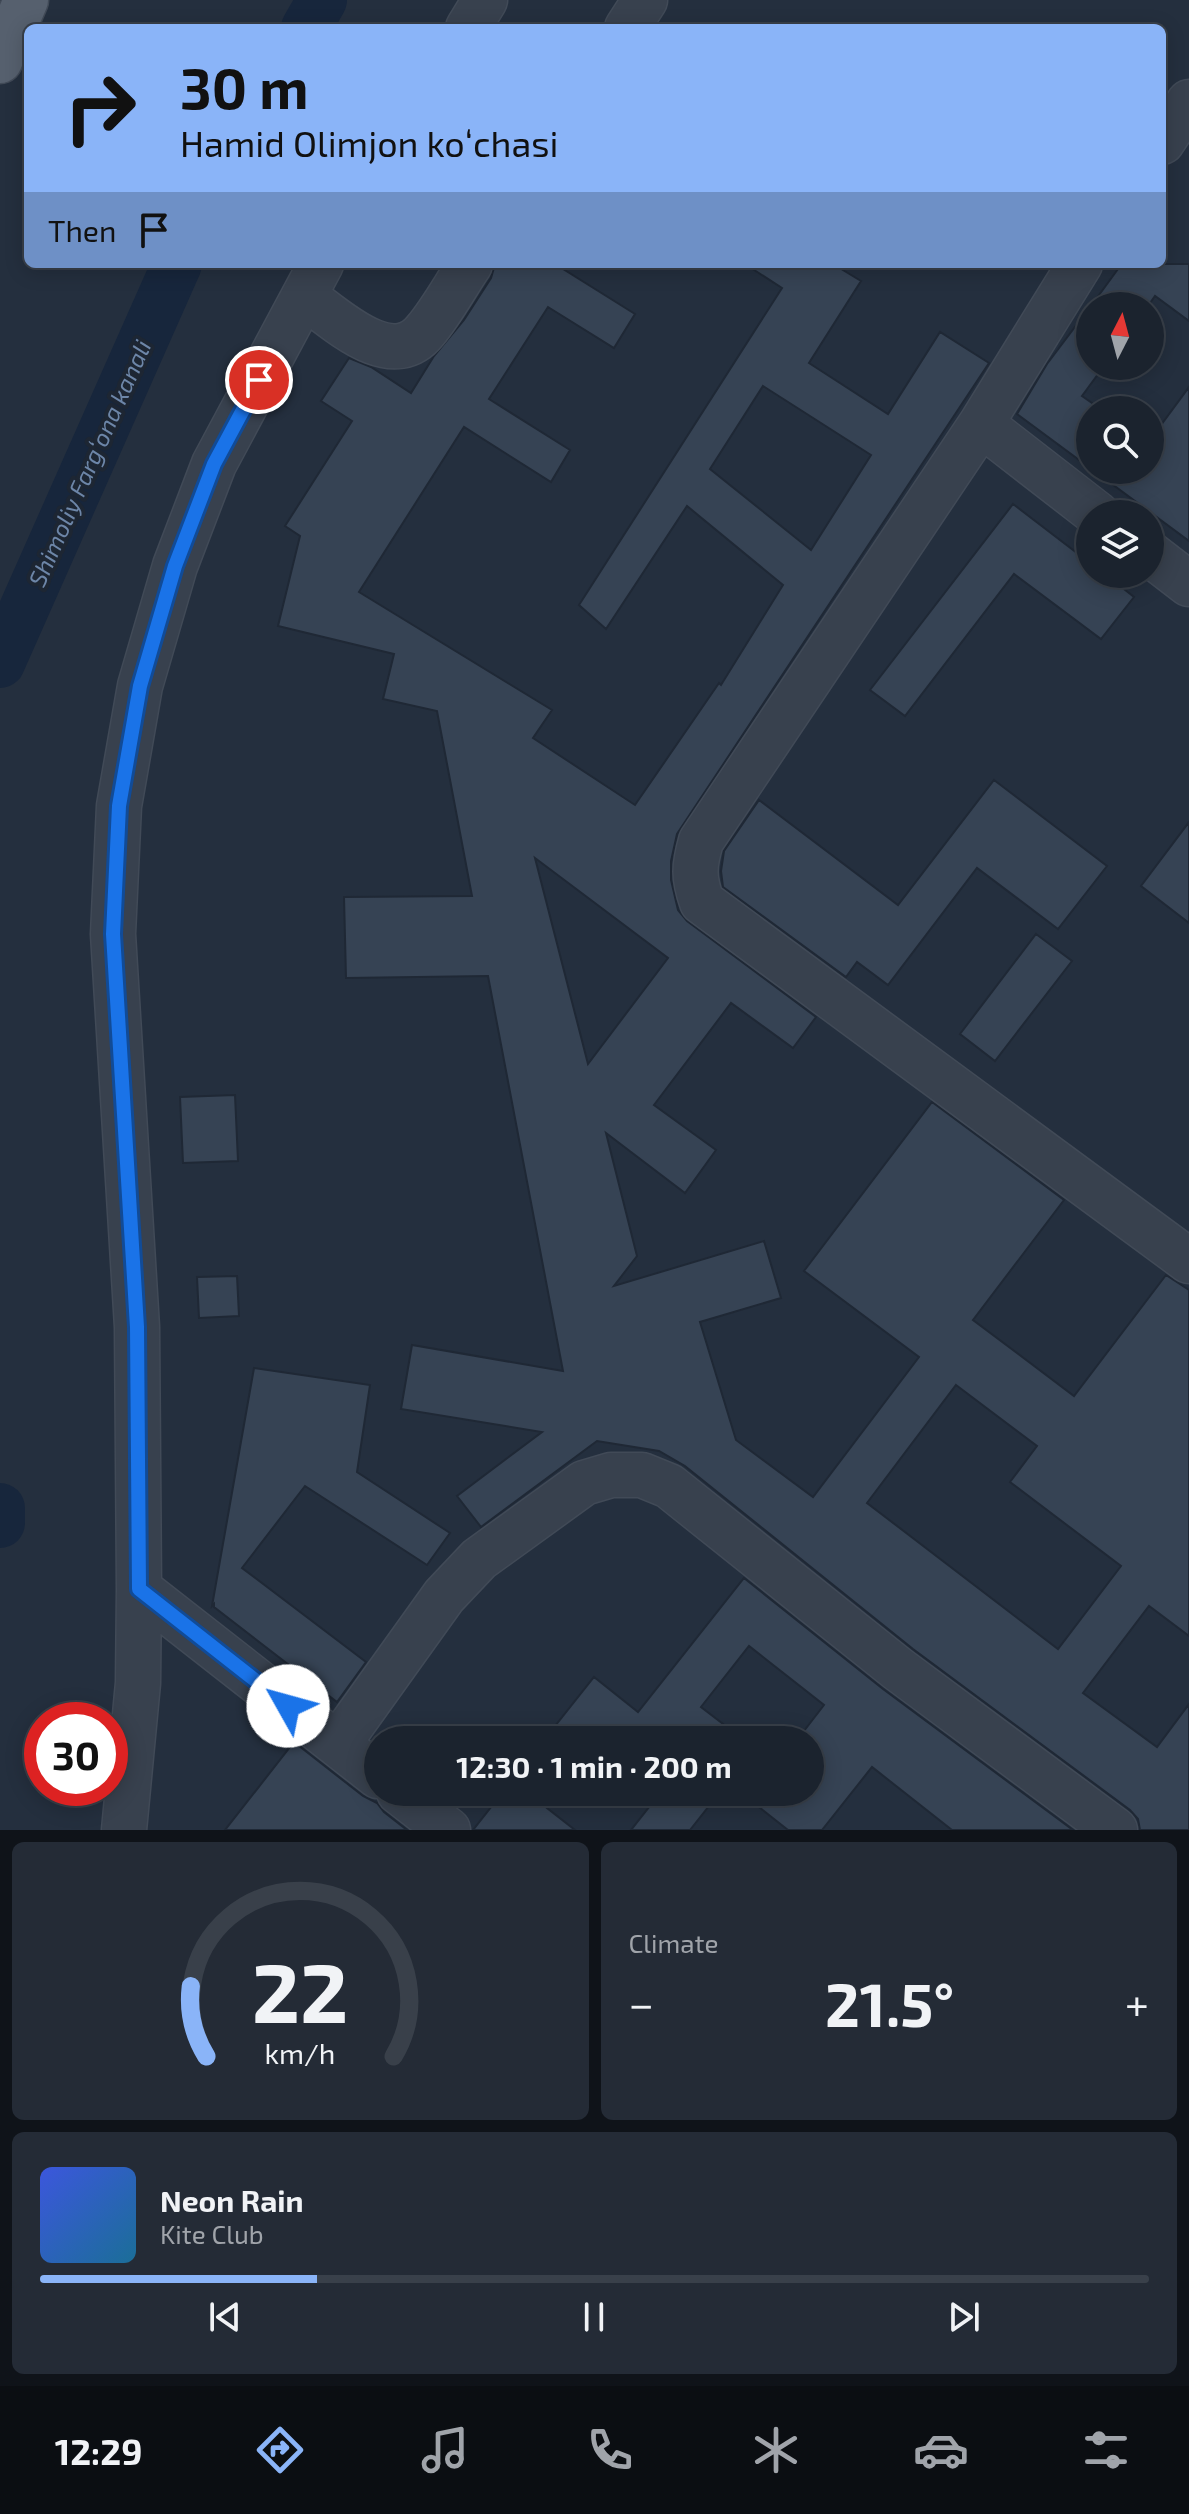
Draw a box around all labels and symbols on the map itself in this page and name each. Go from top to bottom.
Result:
north arrow [1076,292,1164,380]
water label: Shimoliy Fargʻona kanali [21,335,157,591]
pin [225,346,293,414]
position arrow [246,1664,330,1748]
speed limit sign: 30 [24,1702,128,1806]

